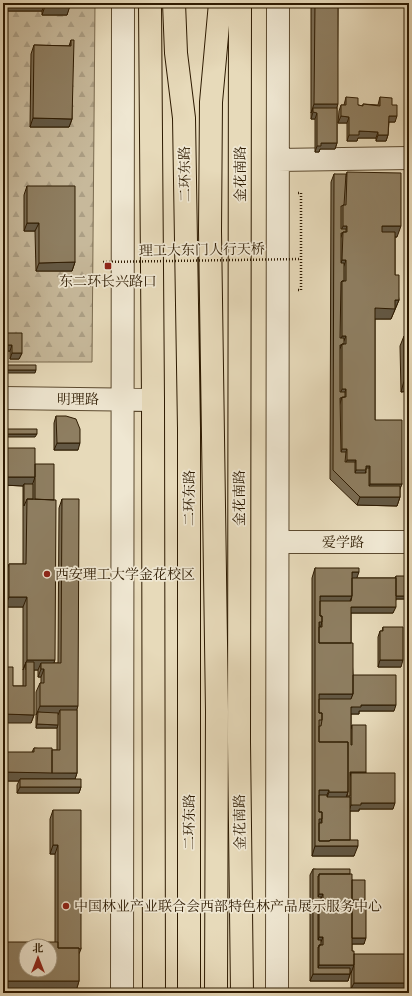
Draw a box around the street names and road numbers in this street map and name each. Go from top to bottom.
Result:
street label: 二环东路 [176,146,194,202]
street label: 金花南路 [232,146,249,202]
street label: 理工大东门人行天桥 [139,240,265,260]
street label: 明理路 [57,391,99,408]
street label: 二环东路 [181,470,198,526]
street label: 金花南路 [231,470,248,526]
street label: 爱学路 [322,534,364,551]
street label: 二环东路 [181,794,198,850]
street label: 金花南路 [231,794,249,850]

